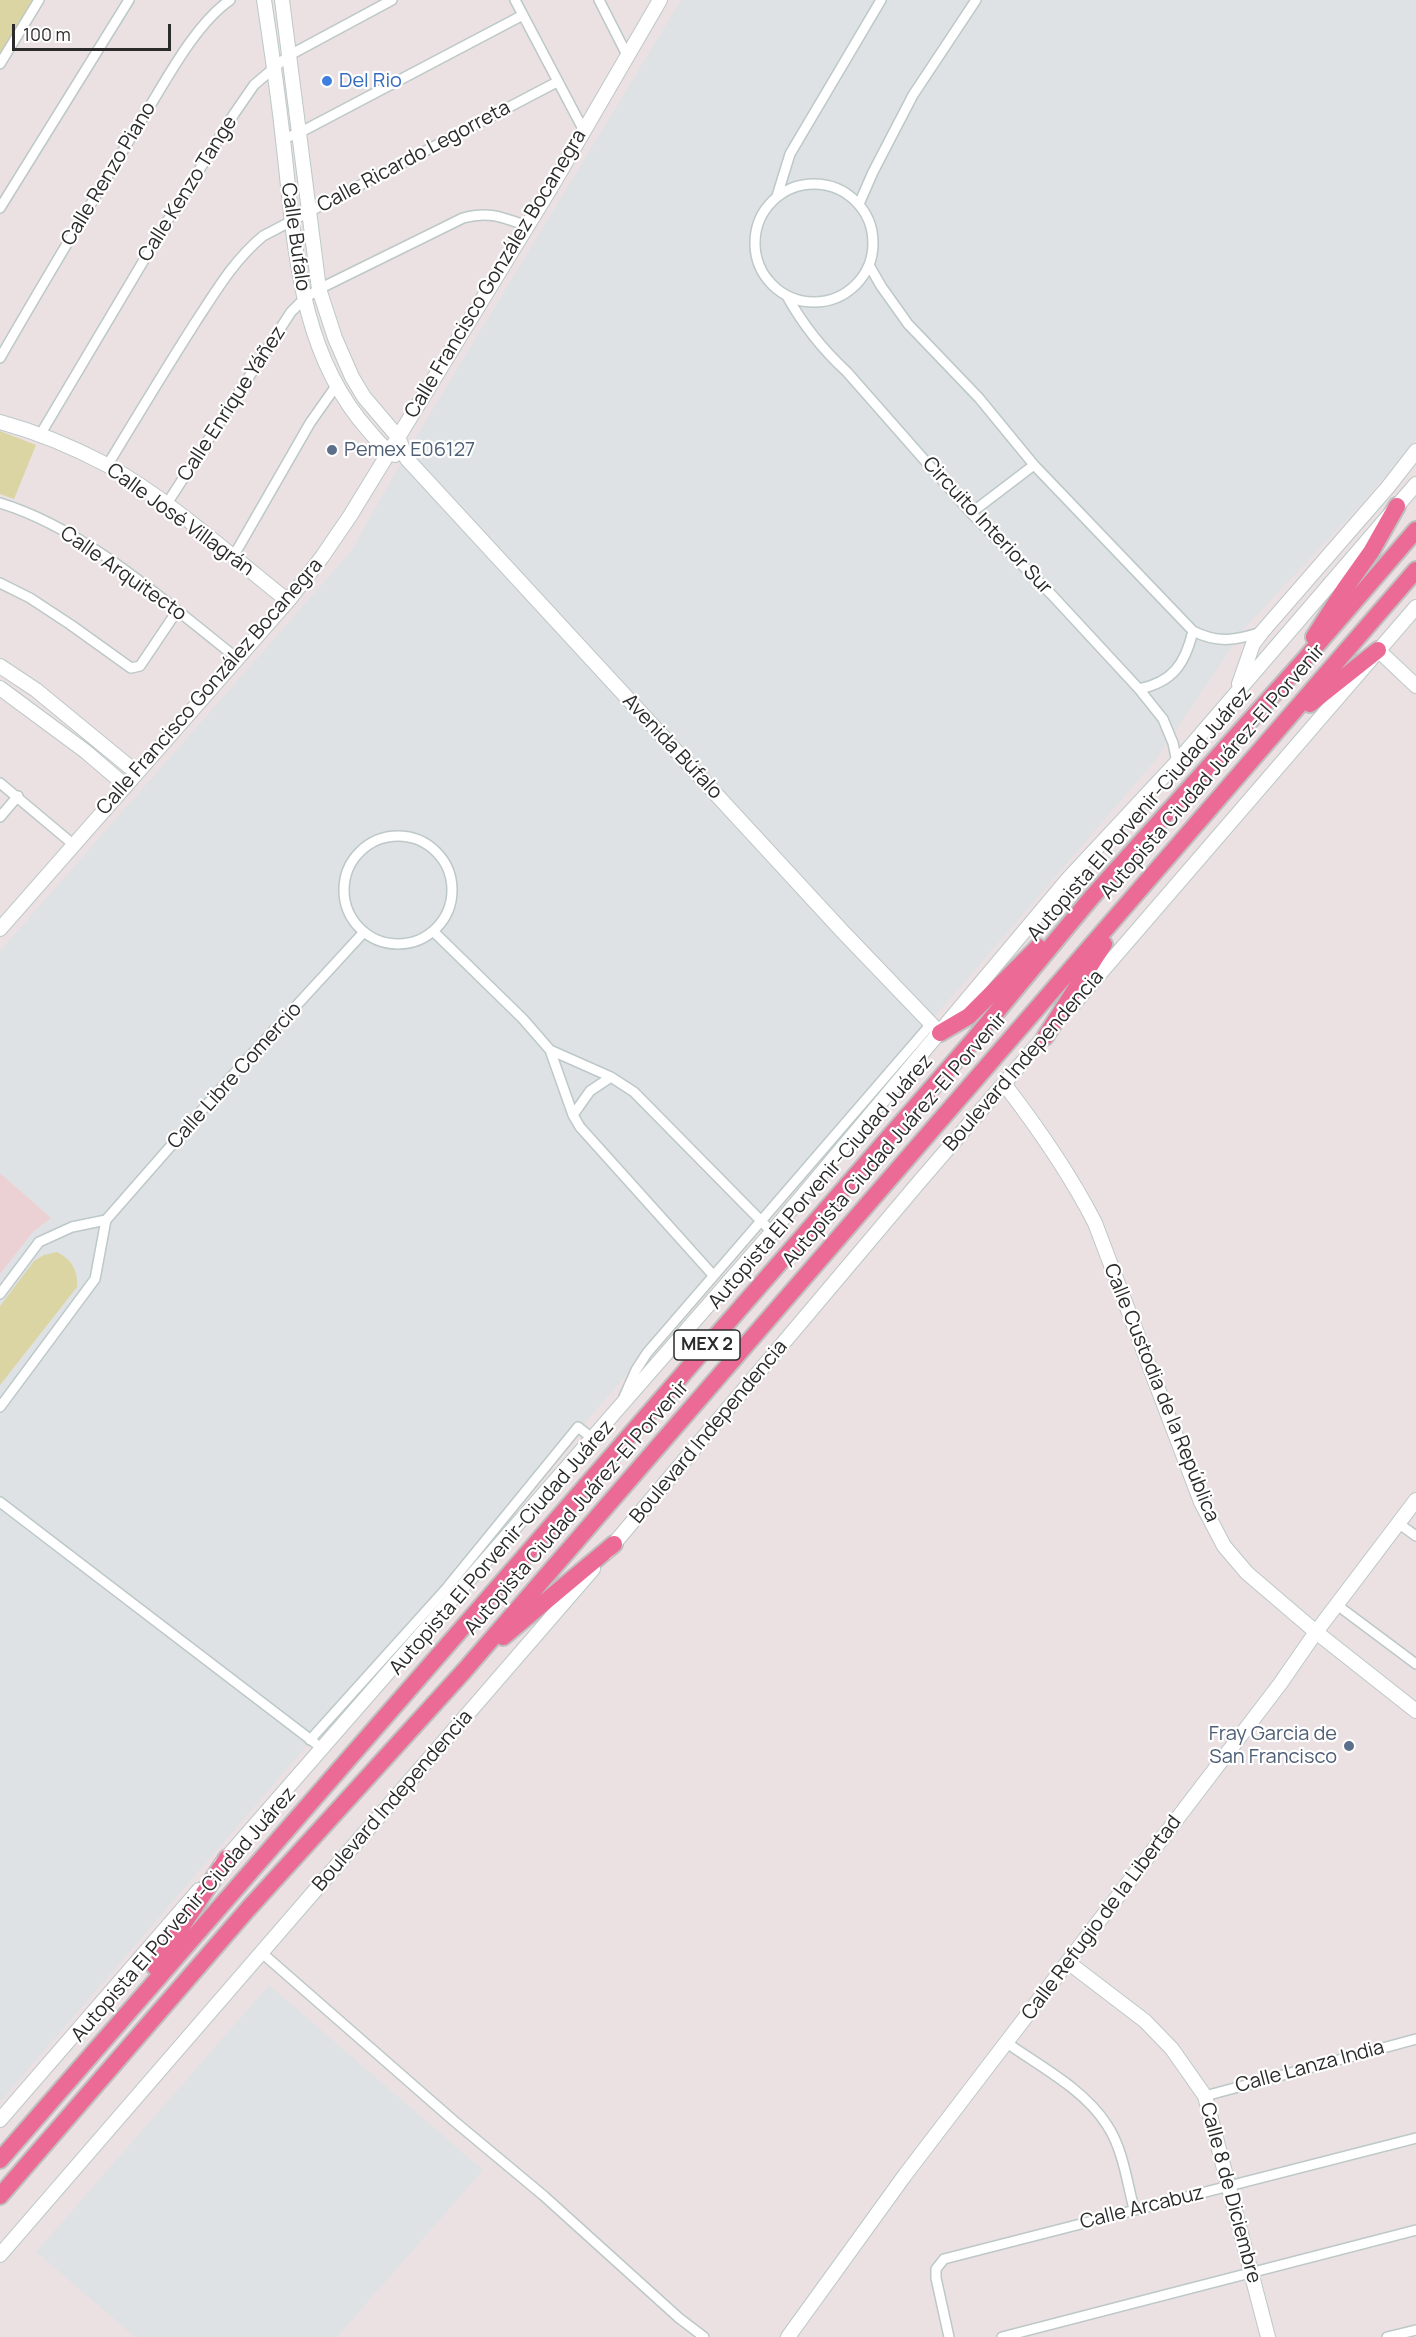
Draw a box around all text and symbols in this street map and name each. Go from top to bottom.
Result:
scale bar [15,12,174,50]
text: 100 m [23,22,71,46]
place label: Del Rio [339,69,402,93]
marker: Del Rio [320,74,334,88]
street label: Calle Ricardo Legorreta [313,96,515,218]
street label: Calle Renzo Piano [57,98,161,250]
street label: Calle Kenzo Tange [133,112,243,266]
street label: Calle Francisco González Bocanegra [400,125,592,423]
street label: Calle Bufalo [276,181,314,293]
street label: Calle Enrique Yáñez [173,322,291,486]
place label: Pemex E06127 [344,438,475,462]
marker: Pemex E06127 [325,443,339,457]
street label: Circuito Interior Sur [917,452,1057,600]
street label: Calle José Villagrán [102,459,258,581]
street label: Calle Arquitecto [55,522,191,626]
street label: Calle Francisco González Bocanegra [92,554,328,820]
street label: Autopista Ciudad Juárez-El Porvenir [1096,640,1330,904]
street label: Autopista El Porvenir-Ciudad Juárez [1023,682,1257,946]
street label: Avenida Búfalo [617,689,727,805]
street label: Boulevard Independencia [939,966,1109,1156]
street label: Calle Libre Comercio [163,998,307,1154]
street label: Autopista Ciudad Juárez-El Porvenir [778,1008,1012,1272]
street label: Autopista El Porvenir-Ciudad Juárez [704,1050,938,1314]
street label: Calle Custodia de la República [1098,1260,1224,1526]
road number: MEX 2 [674,1330,740,1360]
street label: Boulevard Independencia [625,1335,793,1529]
street label: Autopista Ciudad Juárez-El Porvenir [460,1376,694,1640]
street label: Autopista El Porvenir-Ciudad Juárez [385,1416,619,1680]
street label: Boulevard Independencia [308,1706,478,1896]
place label: Fray Garcia de San Francisco [1209,1722,1337,1769]
marker: Fray Garcia de San Francisco [1342,1739,1356,1753]
street label: Autopista El Porvenir-Ciudad Juárez [67,1783,301,2047]
street label: Calle Refugio de la Libertad [1017,1811,1187,2025]
street label: Calle Lanza India [1233,2036,1387,2098]
street label: Calle 8 de Diciembre [1194,2100,1266,2286]
street label: Calle Arcabuz [1078,2181,1206,2235]

